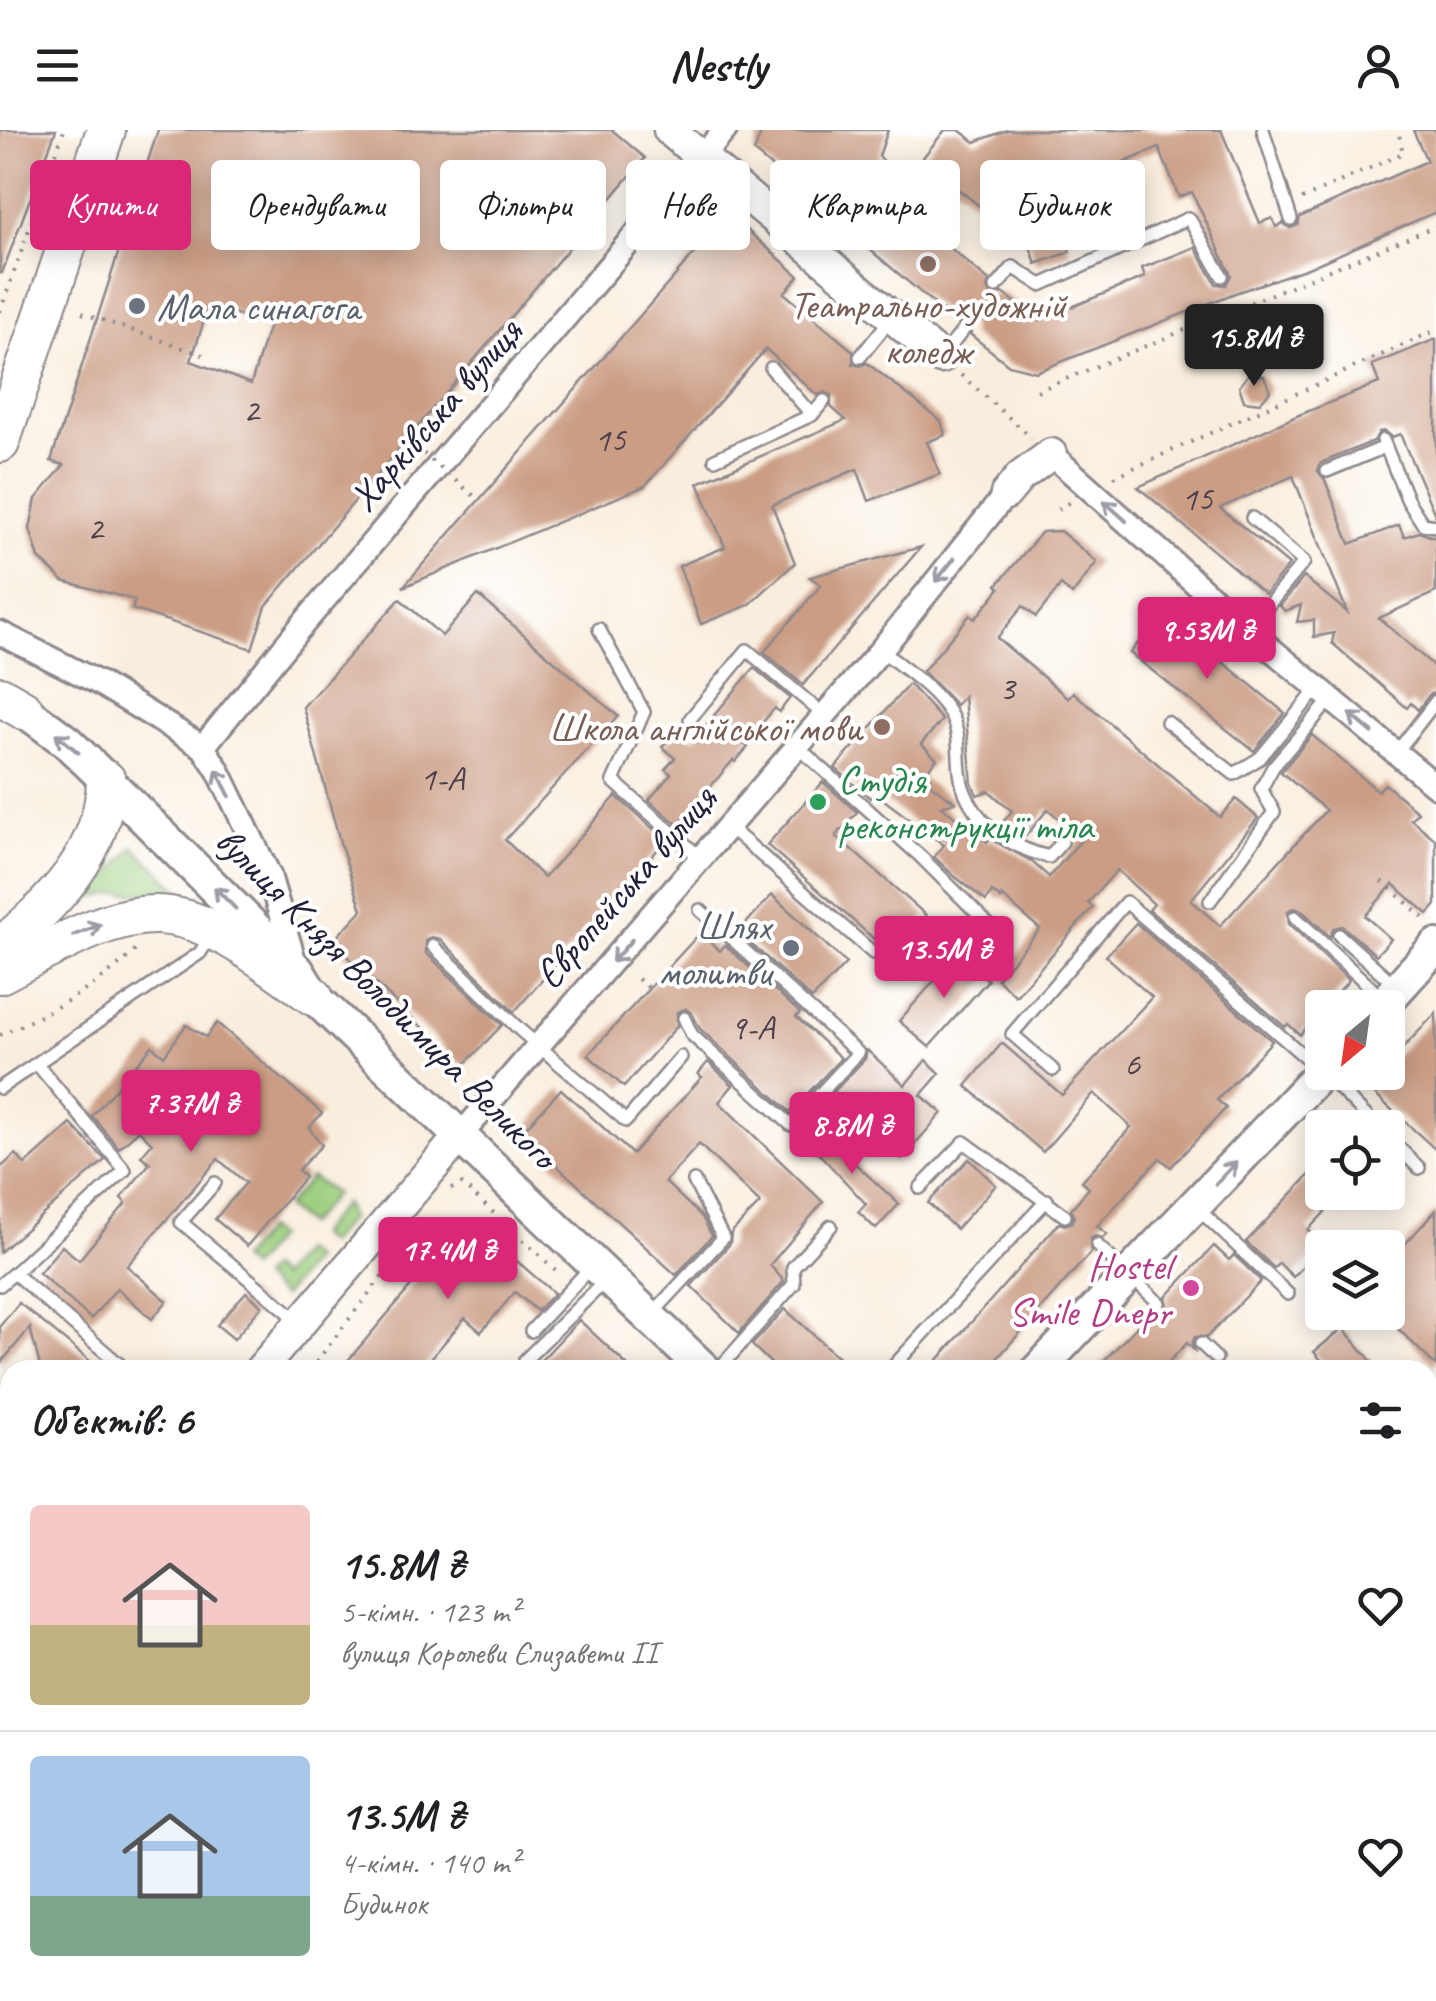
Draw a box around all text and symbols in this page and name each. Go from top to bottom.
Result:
text: Nestly [669,37,767,94]
icon: menu [30,38,85,93]
icon: person [1351,38,1406,93]
chip: Купити [30,160,191,250]
chip: Орендувати [211,160,420,250]
chip: Фільтри [440,160,606,250]
chip: Нове [626,160,750,250]
chip: Квартира [770,160,960,250]
chip: Будинок [980,160,1145,250]
marker: Театрально-художній коледж [917,253,939,275]
place label: Театрально-художній коледж [790,280,1069,376]
place label: Мала синагога [157,282,363,332]
marker: Мала синагога [126,295,148,317]
pin: 15.8M ₴ [1162,304,1346,389]
street label: Харківська вулиця [338,307,534,521]
text: 15.8M ₴ [1207,316,1301,357]
house number: 2 [243,387,262,432]
house number: 15 [594,417,628,462]
house number: 15 [1181,476,1215,521]
one-way arrow [1103,500,1128,523]
house number: 2 [87,505,106,550]
one-way arrow [935,556,956,583]
pin: 9.53M ₴ [1115,597,1299,682]
text: 9.53M ₴ [1160,609,1254,650]
house number: 3 [999,666,1017,711]
place label: Школа англійської мови [549,703,864,753]
one-way arrow [1349,713,1375,735]
marker: Школа англійської мови [871,716,893,738]
one-way arrow [54,733,80,755]
place label: Студія реконструкції тіла [838,755,1096,851]
house number: 1-А [420,756,466,801]
one-way arrow [213,768,232,798]
street label: Європейська вулиця [524,774,729,999]
marker: Студія реконструкції тіла [807,791,829,813]
street label: вулиця Князя Володимира Великого [205,816,571,1182]
one-way arrow [213,887,237,911]
place label: Шлях молитви [658,901,775,997]
pin: 13.5M ₴ [852,916,1036,1001]
one-way arrow [71,919,102,937]
text: 13.5M ₴ [897,928,991,969]
marker: Шлях молитви [780,937,802,959]
one-way arrow [611,938,633,964]
north arrow [1305,990,1405,1090]
map controls [1305,990,1405,1330]
house number: 9-А [730,1005,776,1050]
house number: 6 [1124,1041,1141,1086]
pin: 7.37M ₴ [99,1070,283,1155]
text: 7.37M ₴ [143,1082,239,1123]
pin: 8.8M ₴ [771,1092,933,1177]
text: 8.8M ₴ [812,1104,892,1145]
button: locate [1305,1110,1405,1210]
one-way arrow [1214,1161,1237,1186]
pin: 17.4M ₴ [356,1217,540,1302]
text: 17.4M ₴ [400,1229,496,1270]
button: layers [1305,1230,1405,1330]
place label: Hostel Smile Dnepr [1009,1241,1177,1337]
marker: Hostel Smile Dnepr [1180,1277,1202,1299]
icon: filters [1353,1393,1408,1448]
text: Об’єктів: 6 [30,1394,193,1447]
text: 15.8M ₴ [340,1538,464,1591]
icon: home [110,1545,230,1665]
icon: heart [1353,1578,1408,1633]
text: 5-кімн. · 123 m² [340,1591,519,1632]
text: вулиця Королеви Єлизавети ІІ [340,1632,657,1673]
text: 13.5M ₴ [340,1789,464,1842]
icon: home [110,1796,230,1916]
icon: heart [1353,1829,1408,1884]
text: 4-кімн. · 140 m² [340,1842,519,1883]
text: Будинок [340,1883,428,1924]

